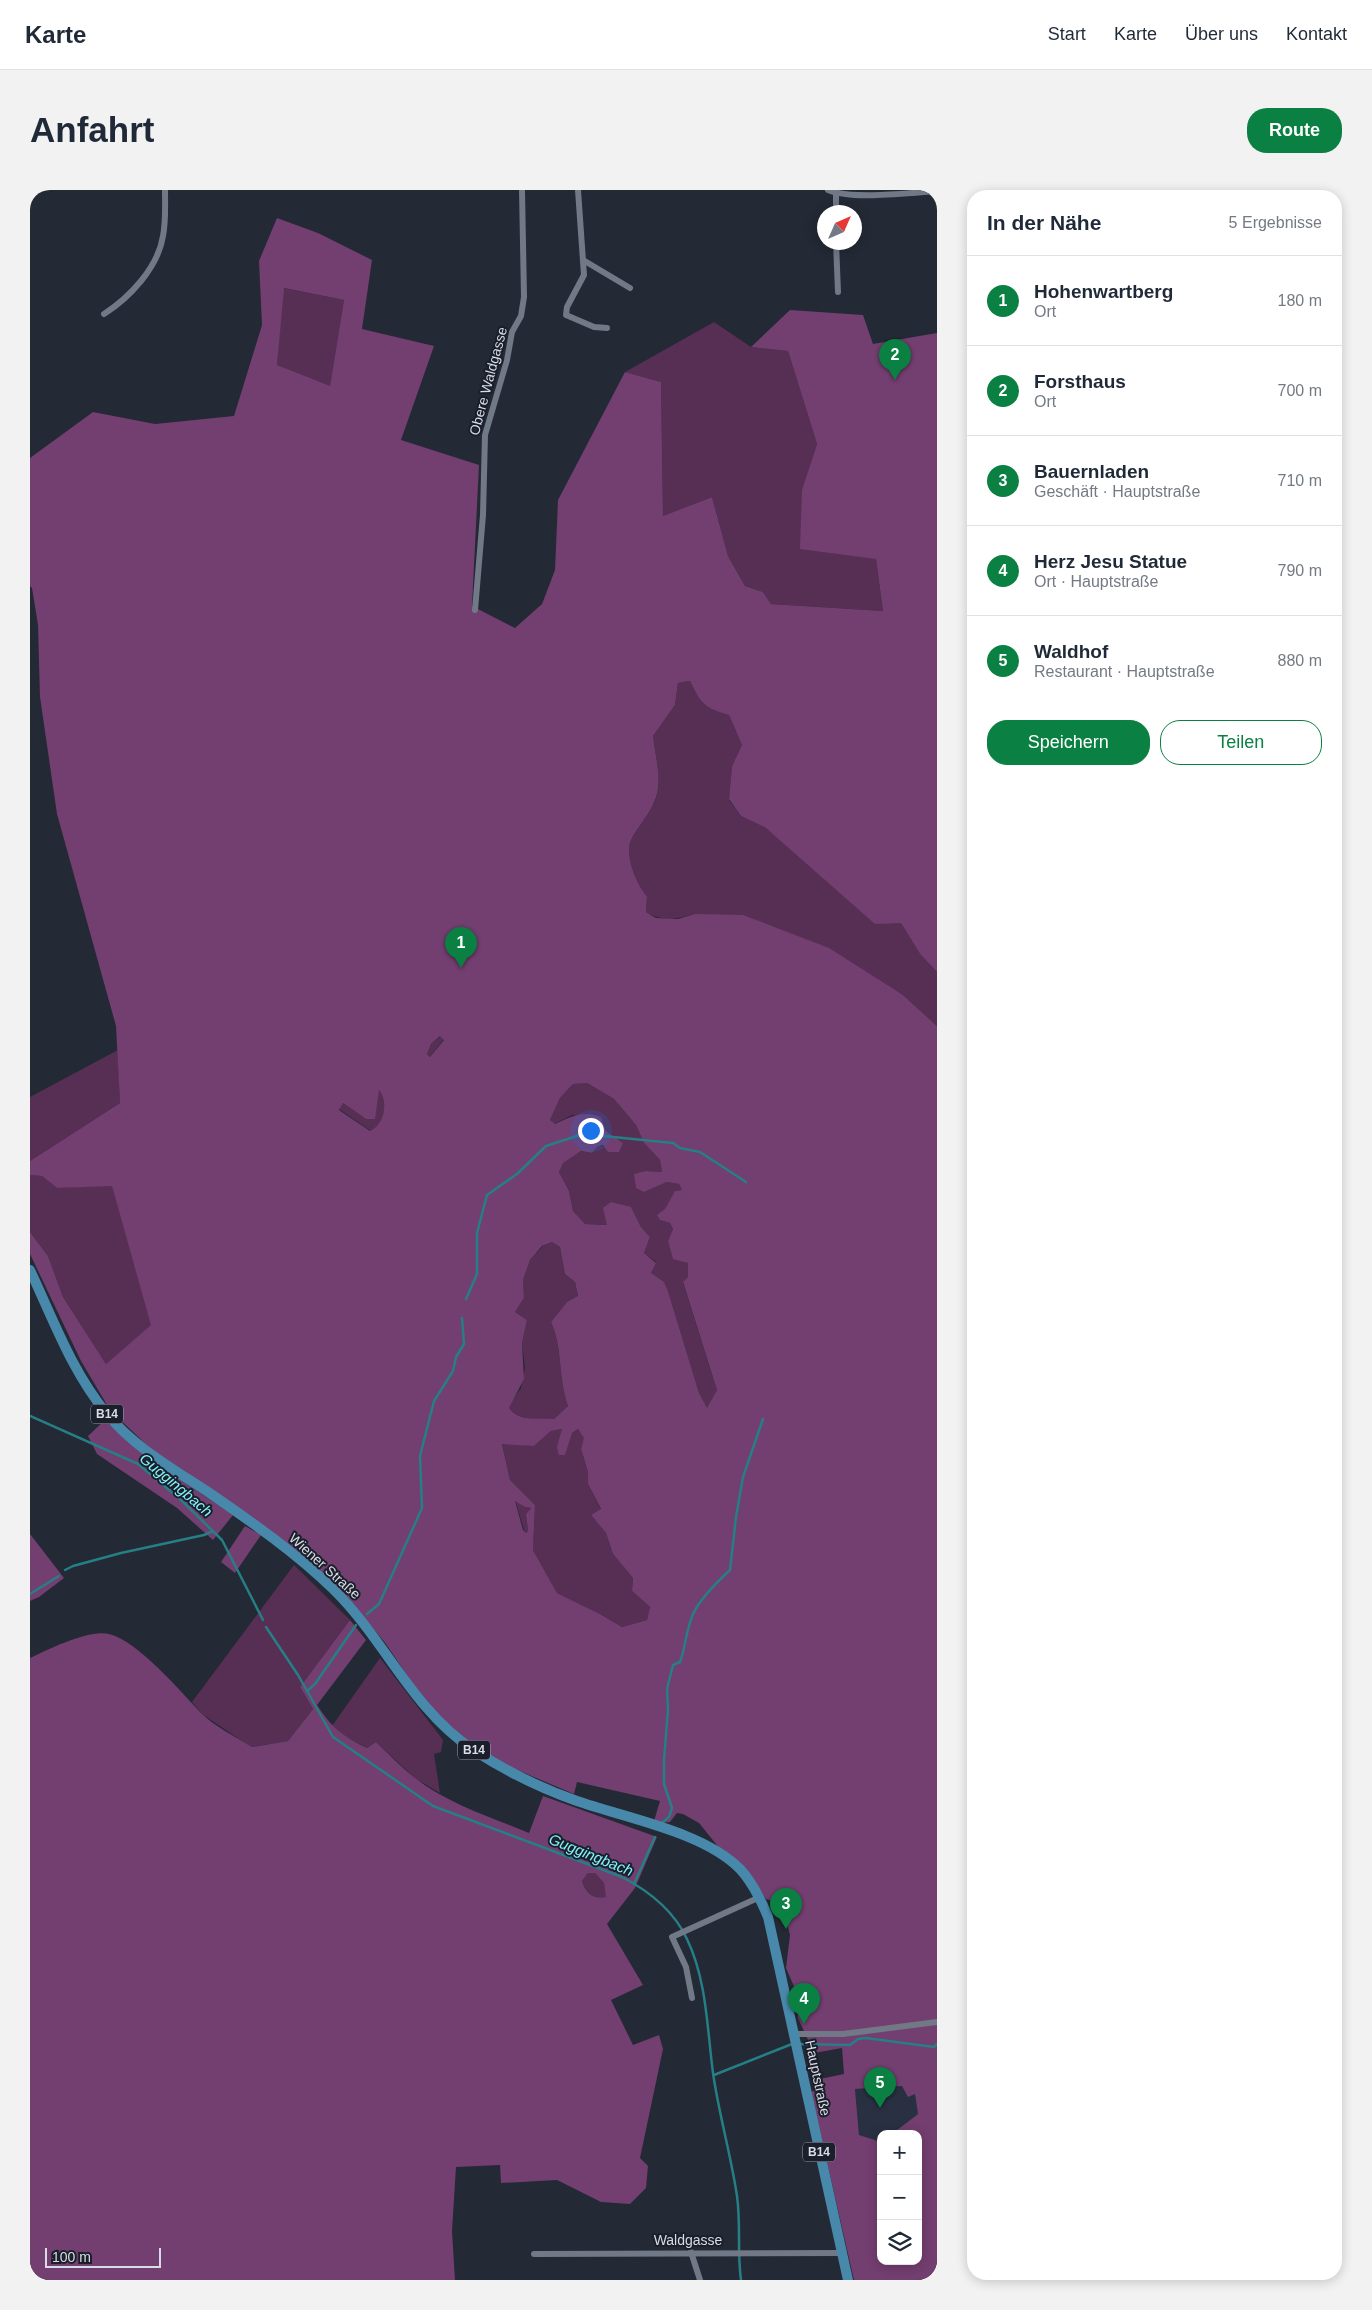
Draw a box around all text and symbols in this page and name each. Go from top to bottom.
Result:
text: Karte [25,21,86,48]
text: Start [1048,24,1086,44]
text: Karte [1114,24,1157,44]
text: Über uns [1185,24,1258,44]
text: Kontakt [1286,24,1347,44]
button: Route [1247,108,1342,153]
text: Anfahrt [30,110,154,149]
north arrow [817,205,862,250]
text: In der Nähe [987,211,1101,234]
text: 5 Ergebnisse [1229,214,1322,231]
text: Hohenwartberg [1034,281,1173,302]
text: 1 [999,292,1007,309]
text: 180 m [1278,292,1322,309]
text: Ort [1034,303,1056,320]
street label: Obere Waldgasse [466,325,510,437]
pin: 2 [879,339,911,380]
text: Forsthaus [1034,371,1126,392]
text: 2 [999,382,1007,399]
text: 700 m [1278,382,1322,399]
text: Ort [1034,393,1056,410]
text: Bauernladen [1034,461,1149,482]
text: 3 [999,472,1007,489]
text: 710 m [1278,472,1322,489]
text: Geschäft · Hauptstraße [1034,483,1200,500]
text: Herz Jesu Statue [1034,551,1187,572]
text: 4 [999,562,1007,579]
text: 790 m [1278,562,1322,579]
text: Ort · Hauptstraße [1034,573,1158,590]
text: Waldhof [1034,641,1108,662]
text: 5 [999,652,1007,669]
text: 880 m [1278,652,1322,669]
text: Restaurant · Hauptstraße [1034,663,1215,680]
button: Speichern [987,720,1150,765]
button: Teilen [1160,720,1322,765]
pin: 1 [445,927,477,968]
your location [578,1118,604,1144]
road number: B14 [91,1404,123,1424]
water label: Guggingbach [137,1449,216,1520]
street label: Wiener Straße [286,1530,364,1602]
road number: B14 [458,1740,490,1760]
water label: Guggingbach [547,1830,636,1879]
pin: 3 [770,1888,802,1929]
pin: 4 [788,1983,820,2024]
street label: Hauptstraße [802,2039,834,2118]
pin: 5 [864,2067,896,2108]
map controls [877,2130,922,2265]
button: + [877,2130,922,2175]
road number: B14 [803,2142,835,2161]
button: − [877,2175,922,2220]
button: layers [877,2220,922,2265]
street label: Waldgasse [654,2232,723,2248]
scale bar [45,2245,161,2268]
text: 100 m [52,2249,91,2265]

